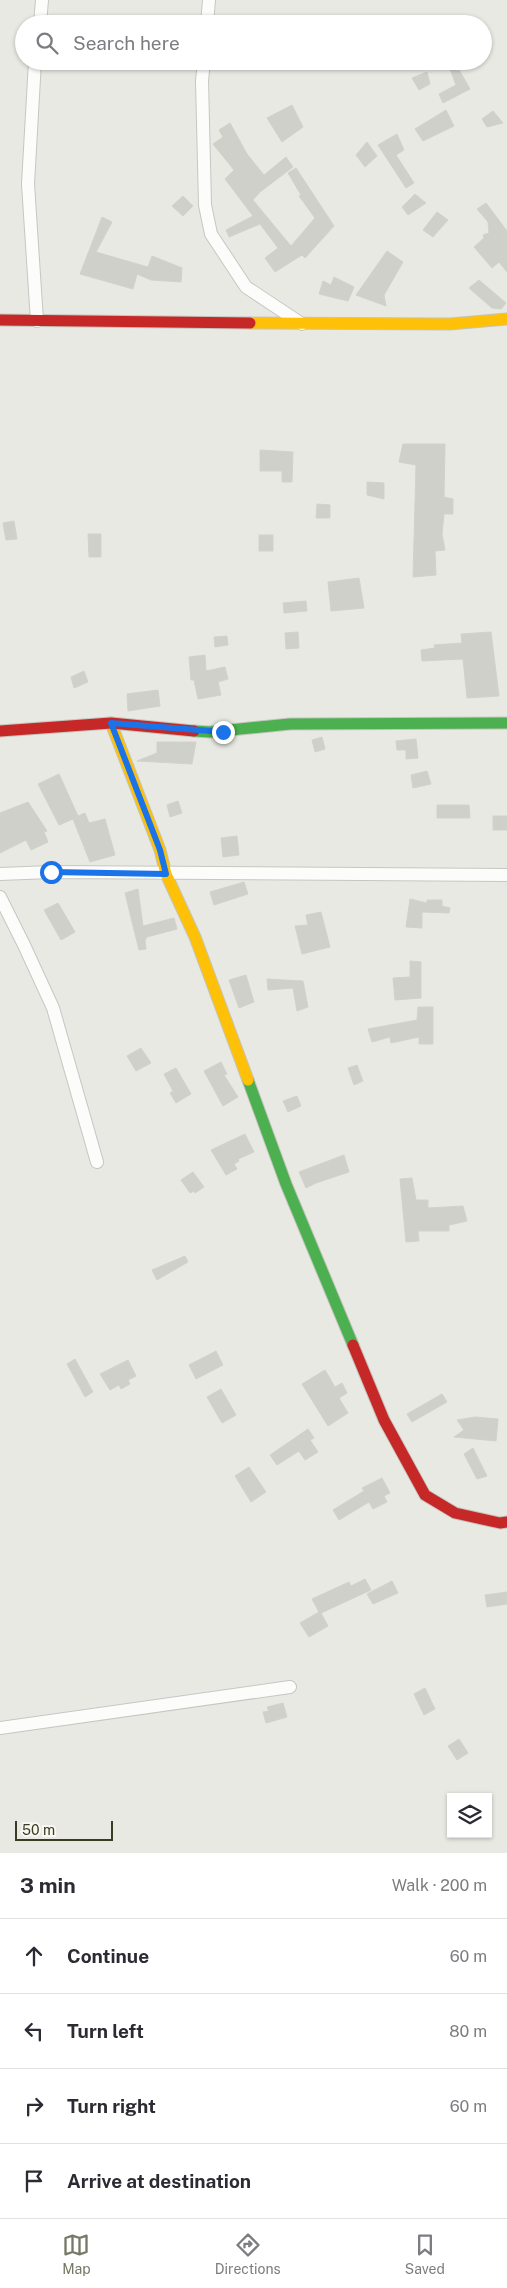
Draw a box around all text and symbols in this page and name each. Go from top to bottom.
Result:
search box [15,15,492,70]
icon: search [33,29,61,57]
text: Search here [73,32,180,54]
route end [212,721,235,744]
route start [40,861,63,884]
map controls [447,1793,492,1838]
button: layers [447,1793,492,1838]
scale bar [15,1818,112,1841]
text: 50 m [22,1822,55,1838]
text: 3 min [20,1873,76,1898]
text: Walk · 200 m [392,1876,487,1895]
icon: ahead [20,1942,48,1970]
text: Continue [67,1945,149,1967]
text: 60 m [450,1947,487,1966]
icon: left [20,2017,48,2045]
text: Turn left [67,2020,144,2042]
text: 80 m [449,2022,487,2041]
icon: right [20,2092,48,2120]
text: Turn right [67,2095,156,2117]
text: 60 m [450,2097,487,2116]
icon: arrive [20,2167,48,2195]
text: Arrive at destination [67,2170,251,2192]
tab: Map [62,2231,91,2277]
tab: Directions [215,2231,281,2277]
tab: Saved [405,2231,445,2277]

